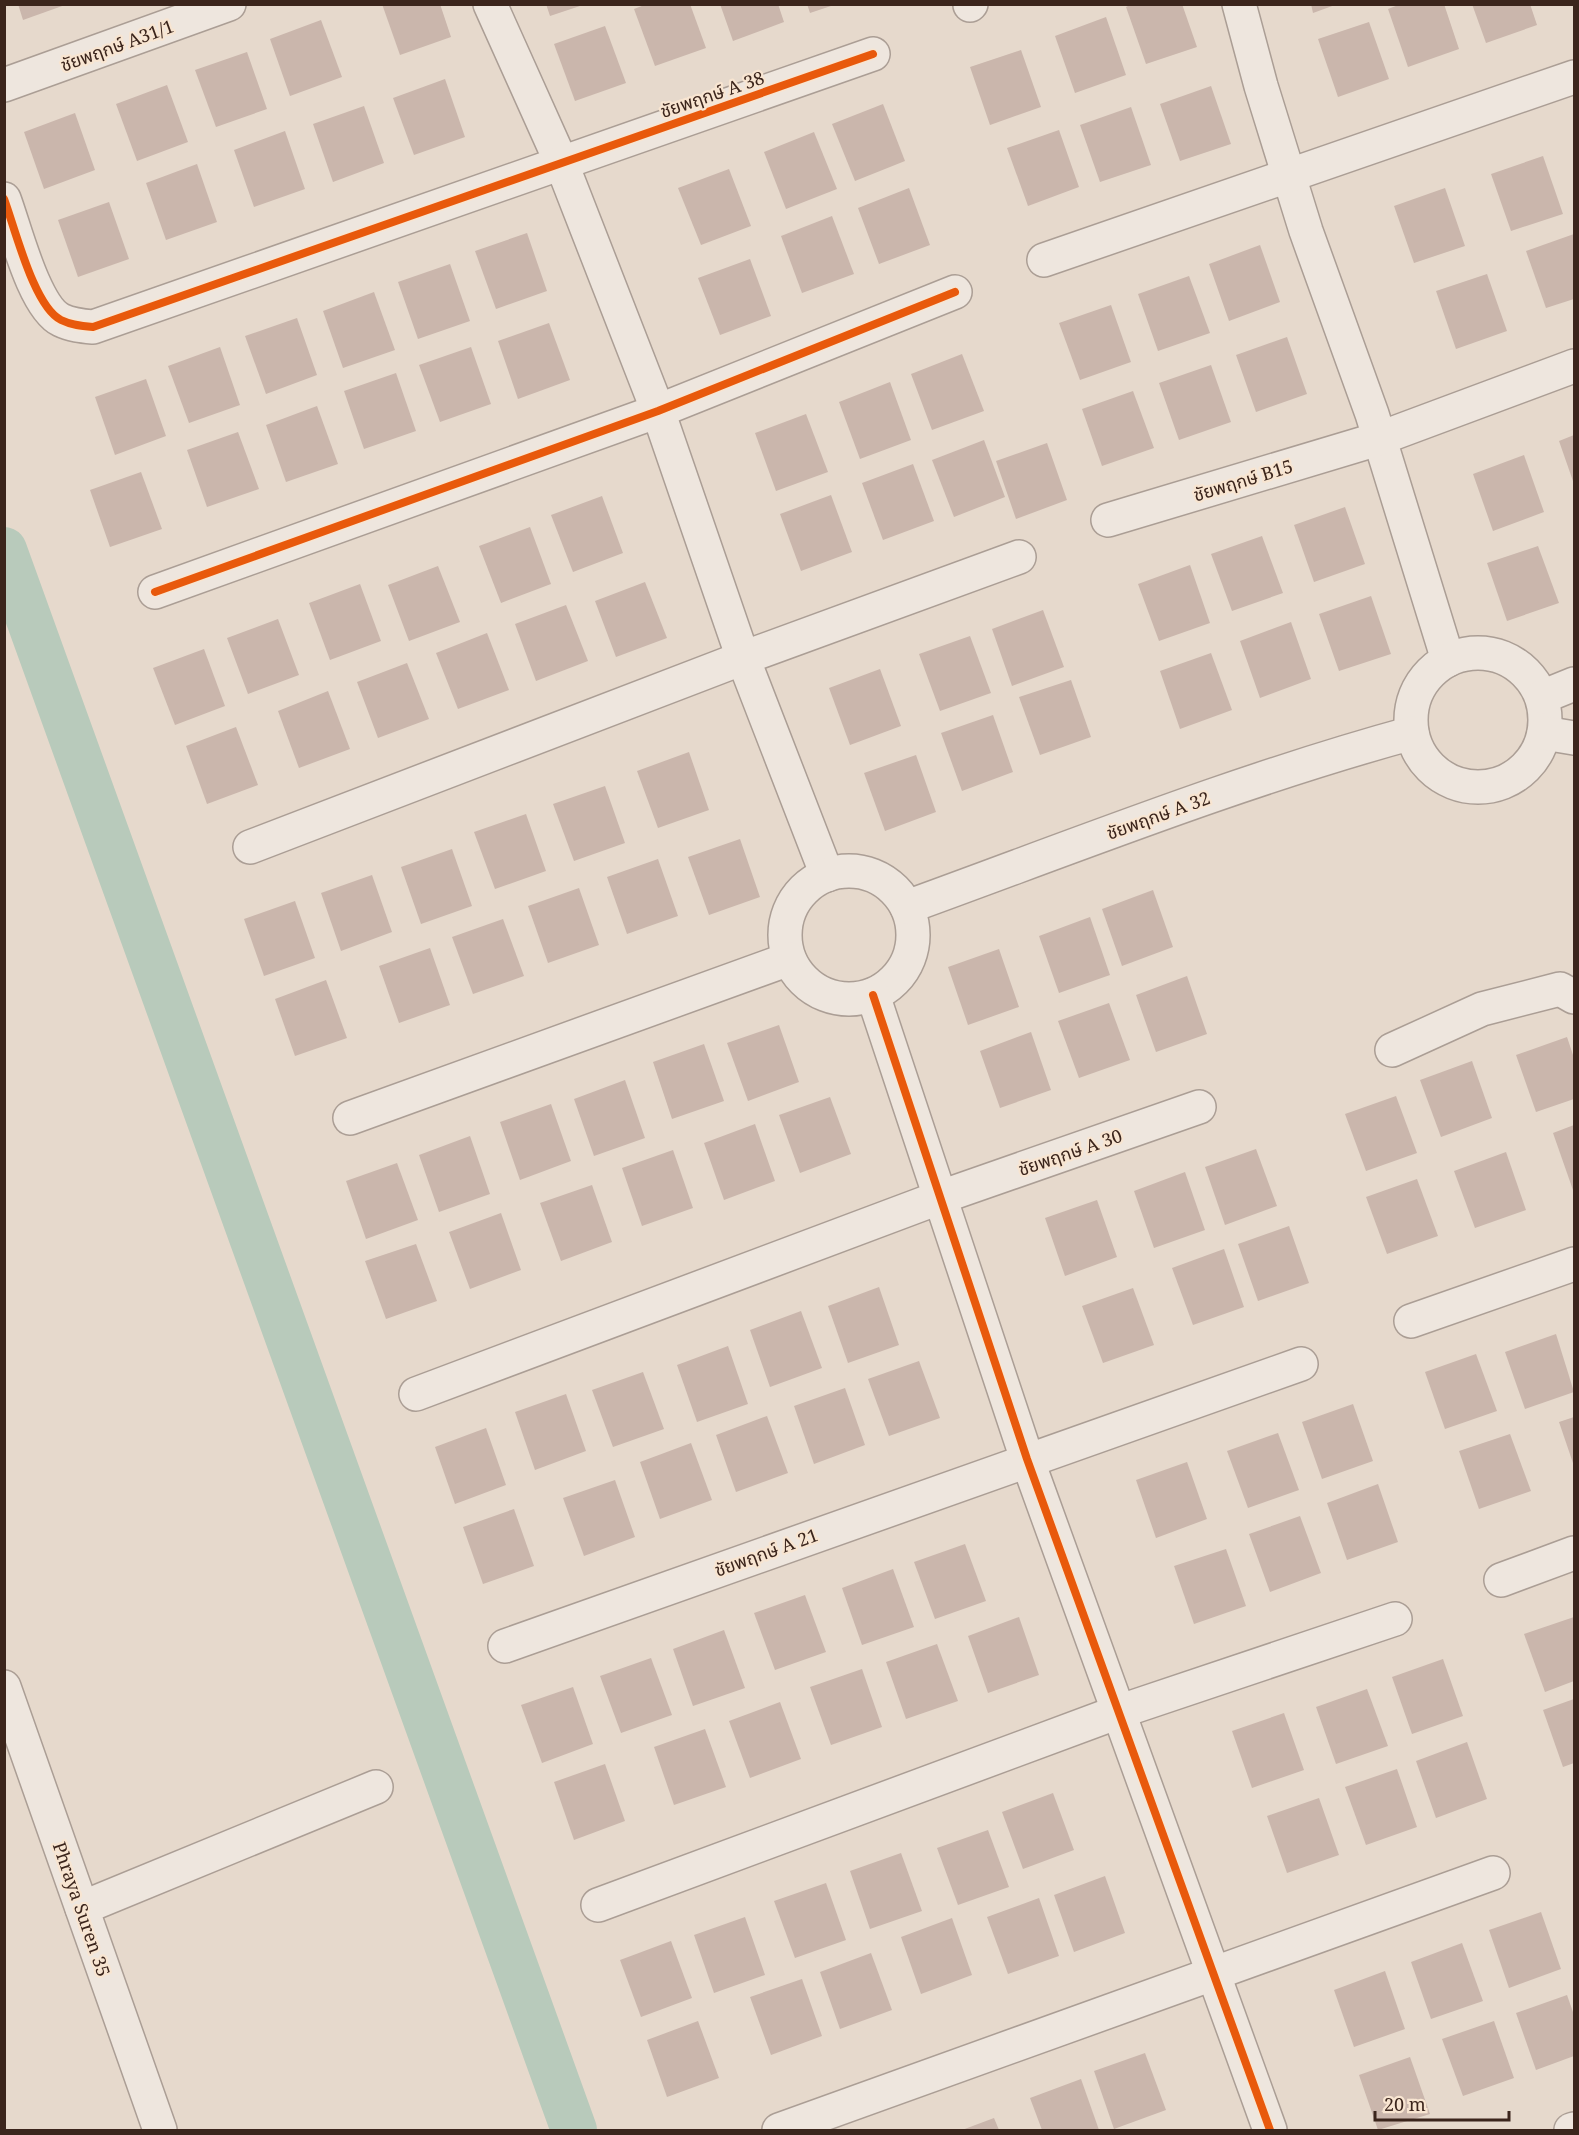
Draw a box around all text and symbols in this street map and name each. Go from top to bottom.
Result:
street label: ชัยพฤกษ์ A31/1 [57,13,177,77]
street label: ชัยพฤกษ์ A 38 [657,65,767,123]
street label: ชัยพฤกษ์ B15 [1190,453,1296,507]
street label: ชัยพฤกษ์ A 32 [1103,785,1213,845]
street label: ชัยพฤกษ์ A 30 [1015,1123,1125,1181]
street label: ชัยพฤกษ์ A 21 [711,1522,821,1582]
street label: Phraya Suren 35 [48,1838,116,1980]
scale bar [1375,2084,1508,2122]
text: 20 m [1384,2092,1426,2116]

